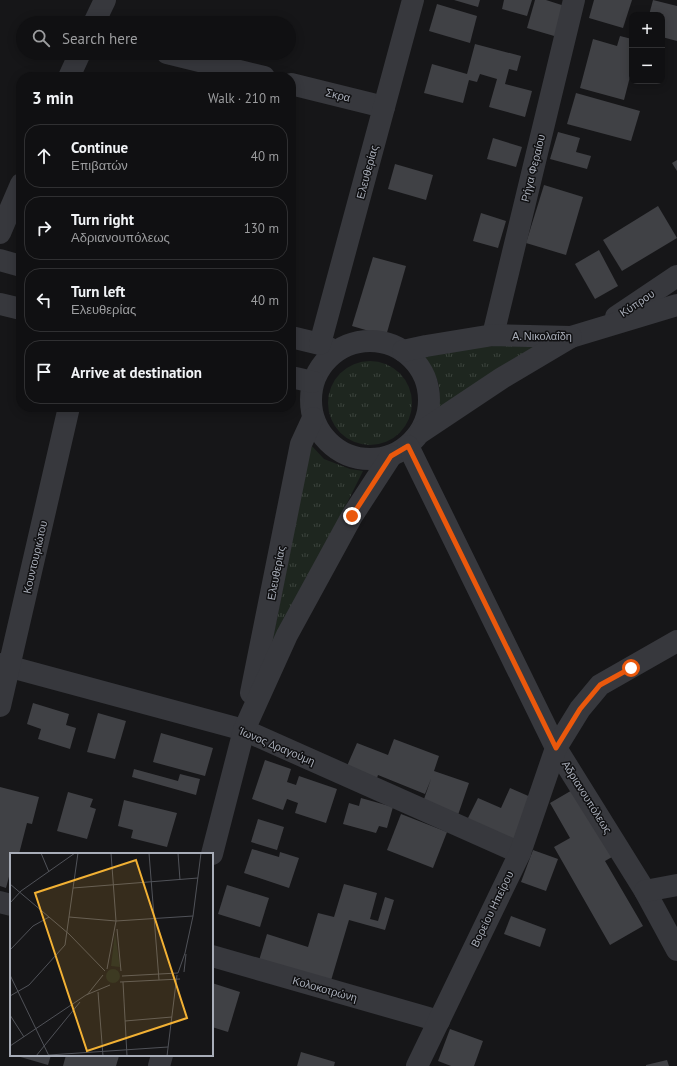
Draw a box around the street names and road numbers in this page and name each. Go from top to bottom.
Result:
street label: Σκρα [324,85,352,105]
street label: Ρήγα Φεραίου [518,133,548,203]
street label: Ελευθερίας [353,144,381,200]
street label: Κύπρου [617,286,657,320]
street label: Α. Νικολαΐδη [512,329,572,343]
street label: Κουντουριώτου [20,519,50,595]
street label: Ελευθερίας [264,545,288,601]
street label: Ίωνος Δραγούμη [236,723,317,768]
street label: Αδριανουπόλεως [559,758,615,836]
street label: Βορείου Ηπείρου [467,869,517,949]
street label: Κολοκοτρώνη [291,973,359,1005]

